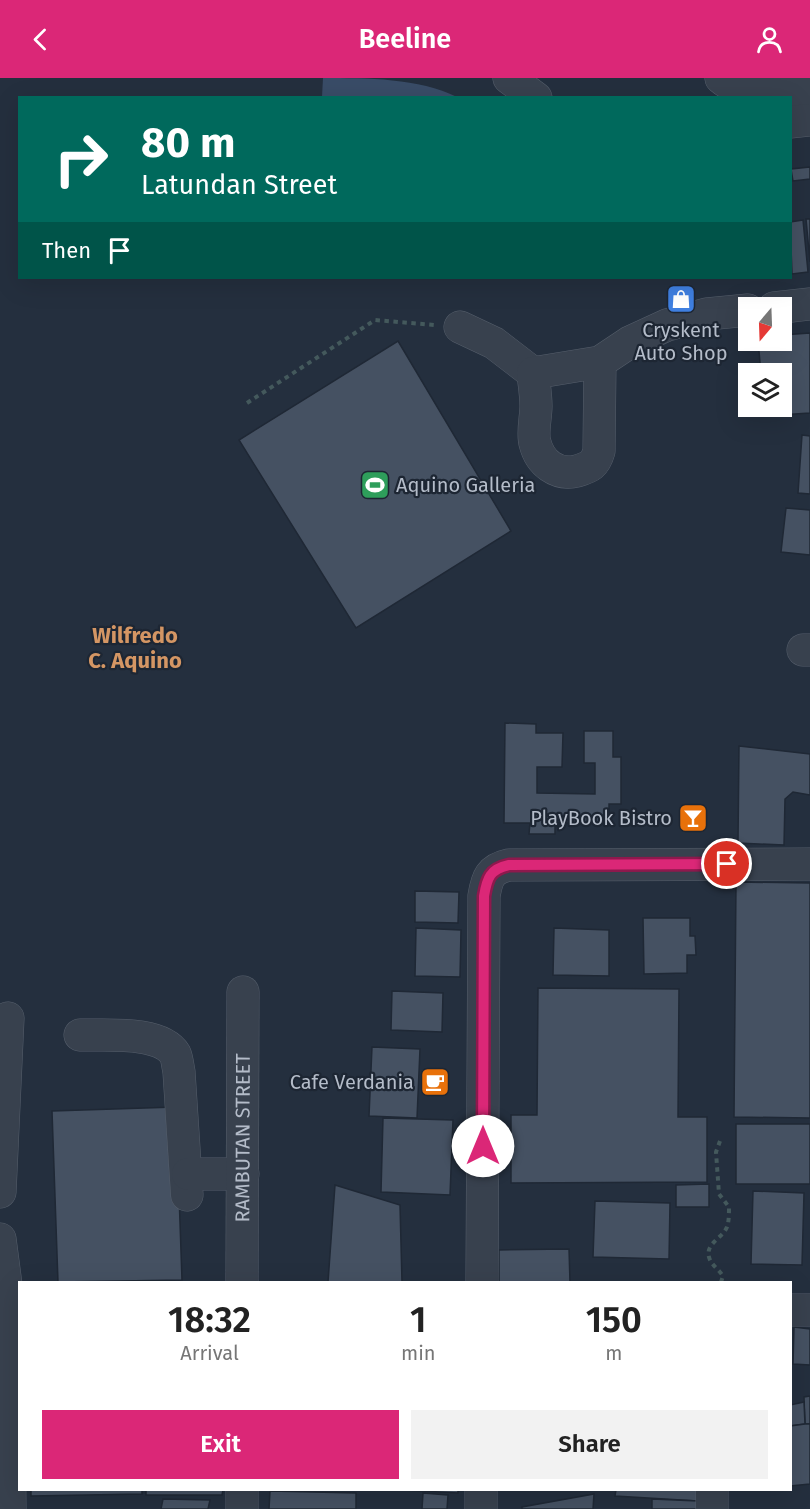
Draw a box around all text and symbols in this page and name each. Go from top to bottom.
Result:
icon: back [24,23,57,56]
text: Beeline [359,23,451,55]
icon: person [753,23,786,56]
text: 80 m [141,118,235,168]
icon: right [42,120,120,198]
text: Latundan Street [141,169,337,201]
icon: arrive [103,234,136,267]
text: Then [42,237,91,264]
shop icon: Cryskent Auto Shop [665,283,697,315]
north arrow [738,297,792,351]
map controls [738,297,792,417]
place label: Cryskent Auto Shop [634,318,728,365]
button: layers [738,363,792,417]
sports icon: Aquino Galleria [359,469,391,501]
place label: Aquino Galleria [396,473,535,497]
district label: Wilfredo C. Aquino [88,622,182,674]
bar icon: PlayBook Bistro [677,802,709,834]
place label: PlayBook Bistro [530,806,672,830]
pin [701,838,752,889]
icon: arrive [710,847,743,880]
street label: RAMBUTAN STREET [230,1053,255,1223]
cafe icon: Cafe Verdania [419,1066,451,1098]
place label: Cafe Verdania [290,1070,414,1094]
position arrow [451,1114,515,1178]
text: 18:32 [168,1298,251,1342]
text: 1 [410,1298,426,1342]
text: 150 [586,1298,642,1342]
text: Arrival [180,1341,239,1365]
text: min [401,1341,436,1365]
text: m [605,1341,622,1365]
button: Exit [42,1410,399,1479]
button: Share [411,1410,768,1479]

